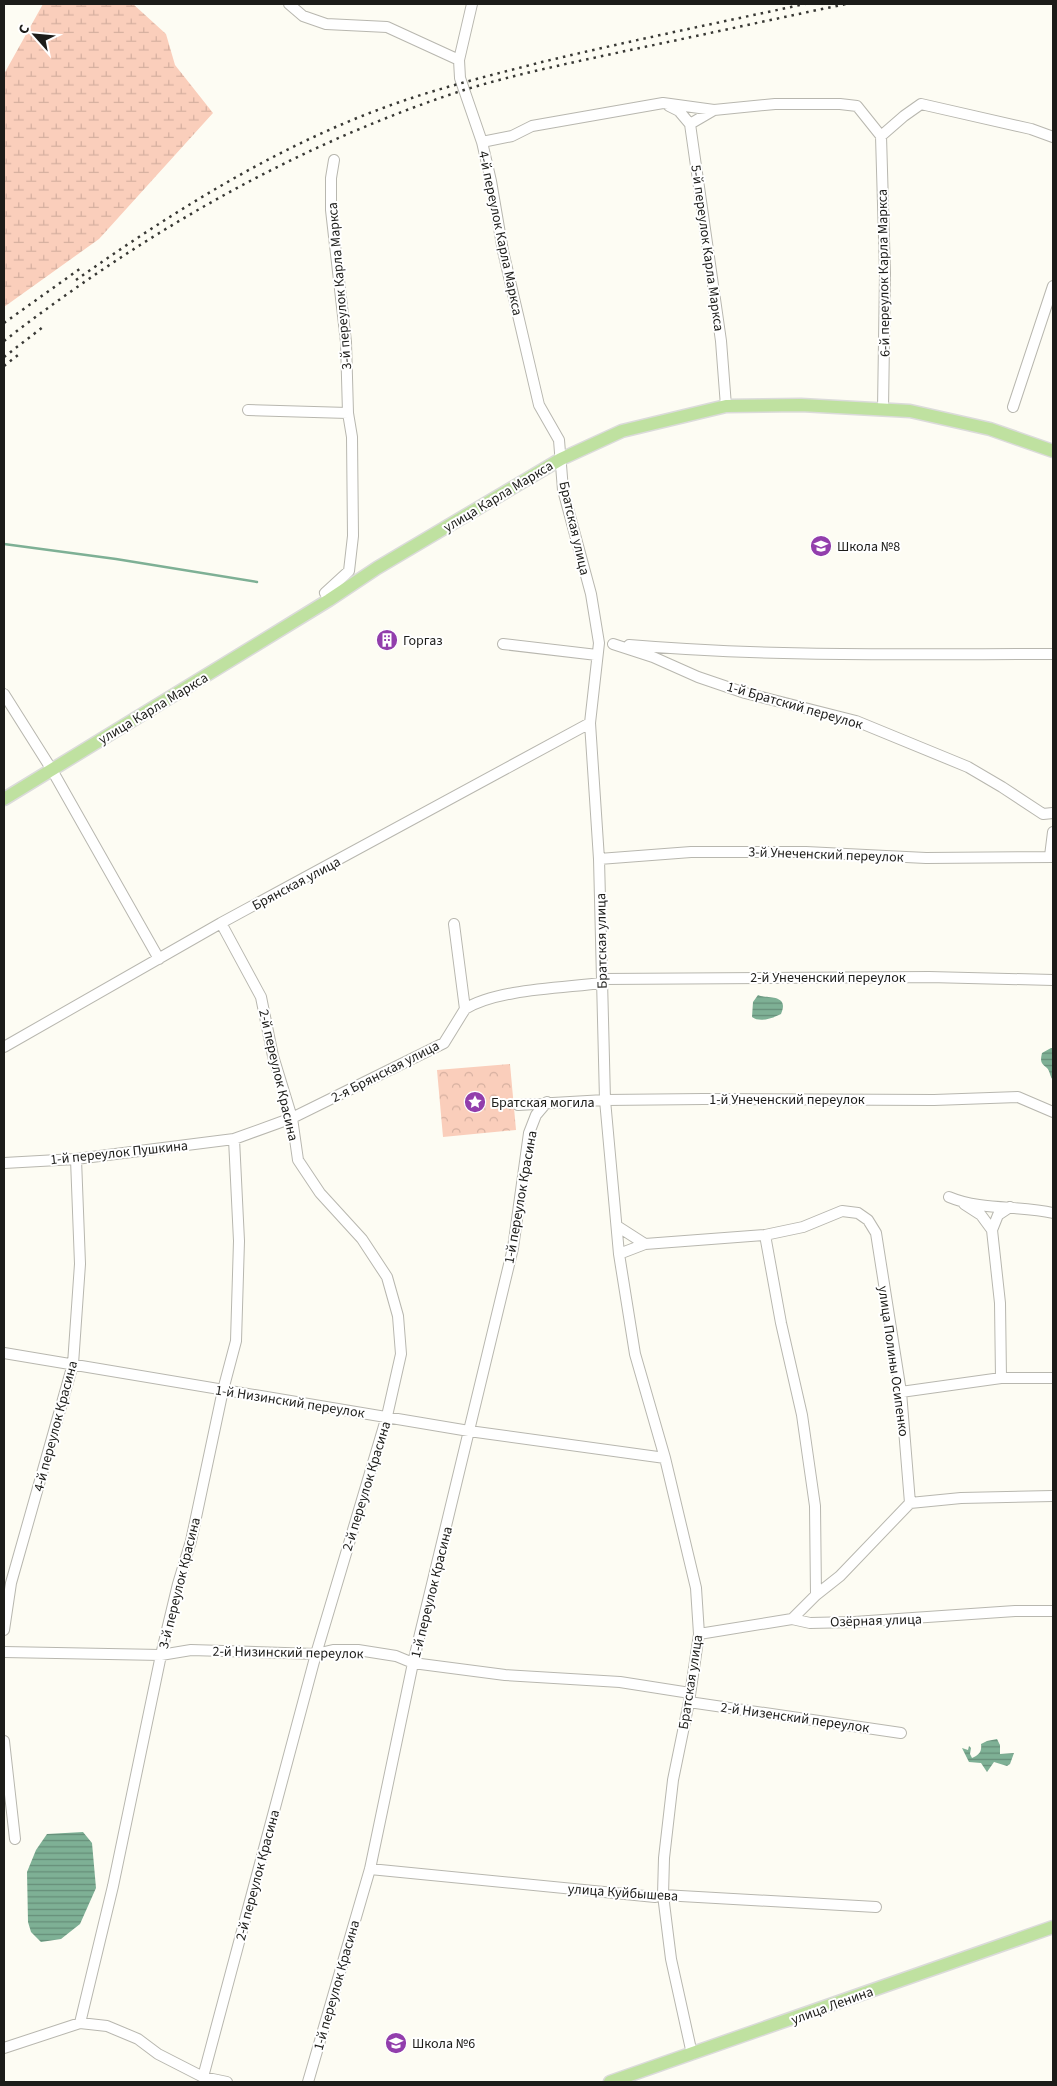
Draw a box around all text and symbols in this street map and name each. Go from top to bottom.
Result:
north arrow [10,10,60,60]
text: С [14,21,35,38]
street label: 4-й переулок Карла Маркса [473,149,527,317]
street label: 5-й переулок Карла Маркса [685,164,729,333]
street label: 6-й переулок Карла Маркса [873,189,895,357]
street label: 3-й переулок Карла Маркса [323,201,357,370]
street label: улица Карла Маркса [440,456,557,538]
street label: Братская улица [554,479,595,577]
school or university icon: Школа №8 [809,534,833,558]
place label: Школа №8 [837,537,900,557]
building icon: Горгаз [375,628,399,652]
place label: Горгаз [403,631,443,651]
street label: улица Карла Маркса [95,668,212,750]
street label: 1-й Братский переулок [724,677,865,735]
street label: 3-й Унеченский переулок [748,842,904,868]
street label: Брянская улица [249,852,344,916]
street label: Братская улица [591,893,613,989]
street label: 2-й Унеченский переулок [750,968,906,988]
street label: 2-й переулок Красина [253,1007,303,1143]
street label: 2-я Брянская улица [328,1036,443,1108]
place icon: Братская могила [463,1090,487,1114]
street label: 1-й Унеченский переулок [709,1090,865,1110]
place label: Братская могила [491,1093,595,1113]
street label: 1-й переулок Красина [499,1129,543,1265]
street label: 1-й переулок Пушкина [49,1136,189,1170]
street label: улица Полины Осипенко [873,1284,913,1438]
street label: 4-й переулок Красина [29,1359,83,1494]
street label: 1-й Низинский переулок [214,1380,366,1424]
street label: 2-й переулок Красина [338,1419,396,1554]
street label: 3-й переулок Красина [154,1516,206,1651]
street label: 1-й переулок Красина [406,1525,458,1660]
street label: Озёрная улица [830,1609,922,1633]
street label: Братская улица [674,1633,708,1731]
street label: 2-й Низинский переулок [212,1642,364,1664]
street label: 2-й Низенский переулок [719,1698,871,1738]
street label: 2-й переулок Красина [231,1808,285,1943]
street label: улица Куйбышева [567,1879,679,1907]
street label: 1-й переулок Красина [309,1918,365,2053]
street label: улица Ленина [789,1982,876,2030]
school or university icon: Школа №6 [384,2031,408,2055]
place label: Школа №6 [412,2034,475,2054]

